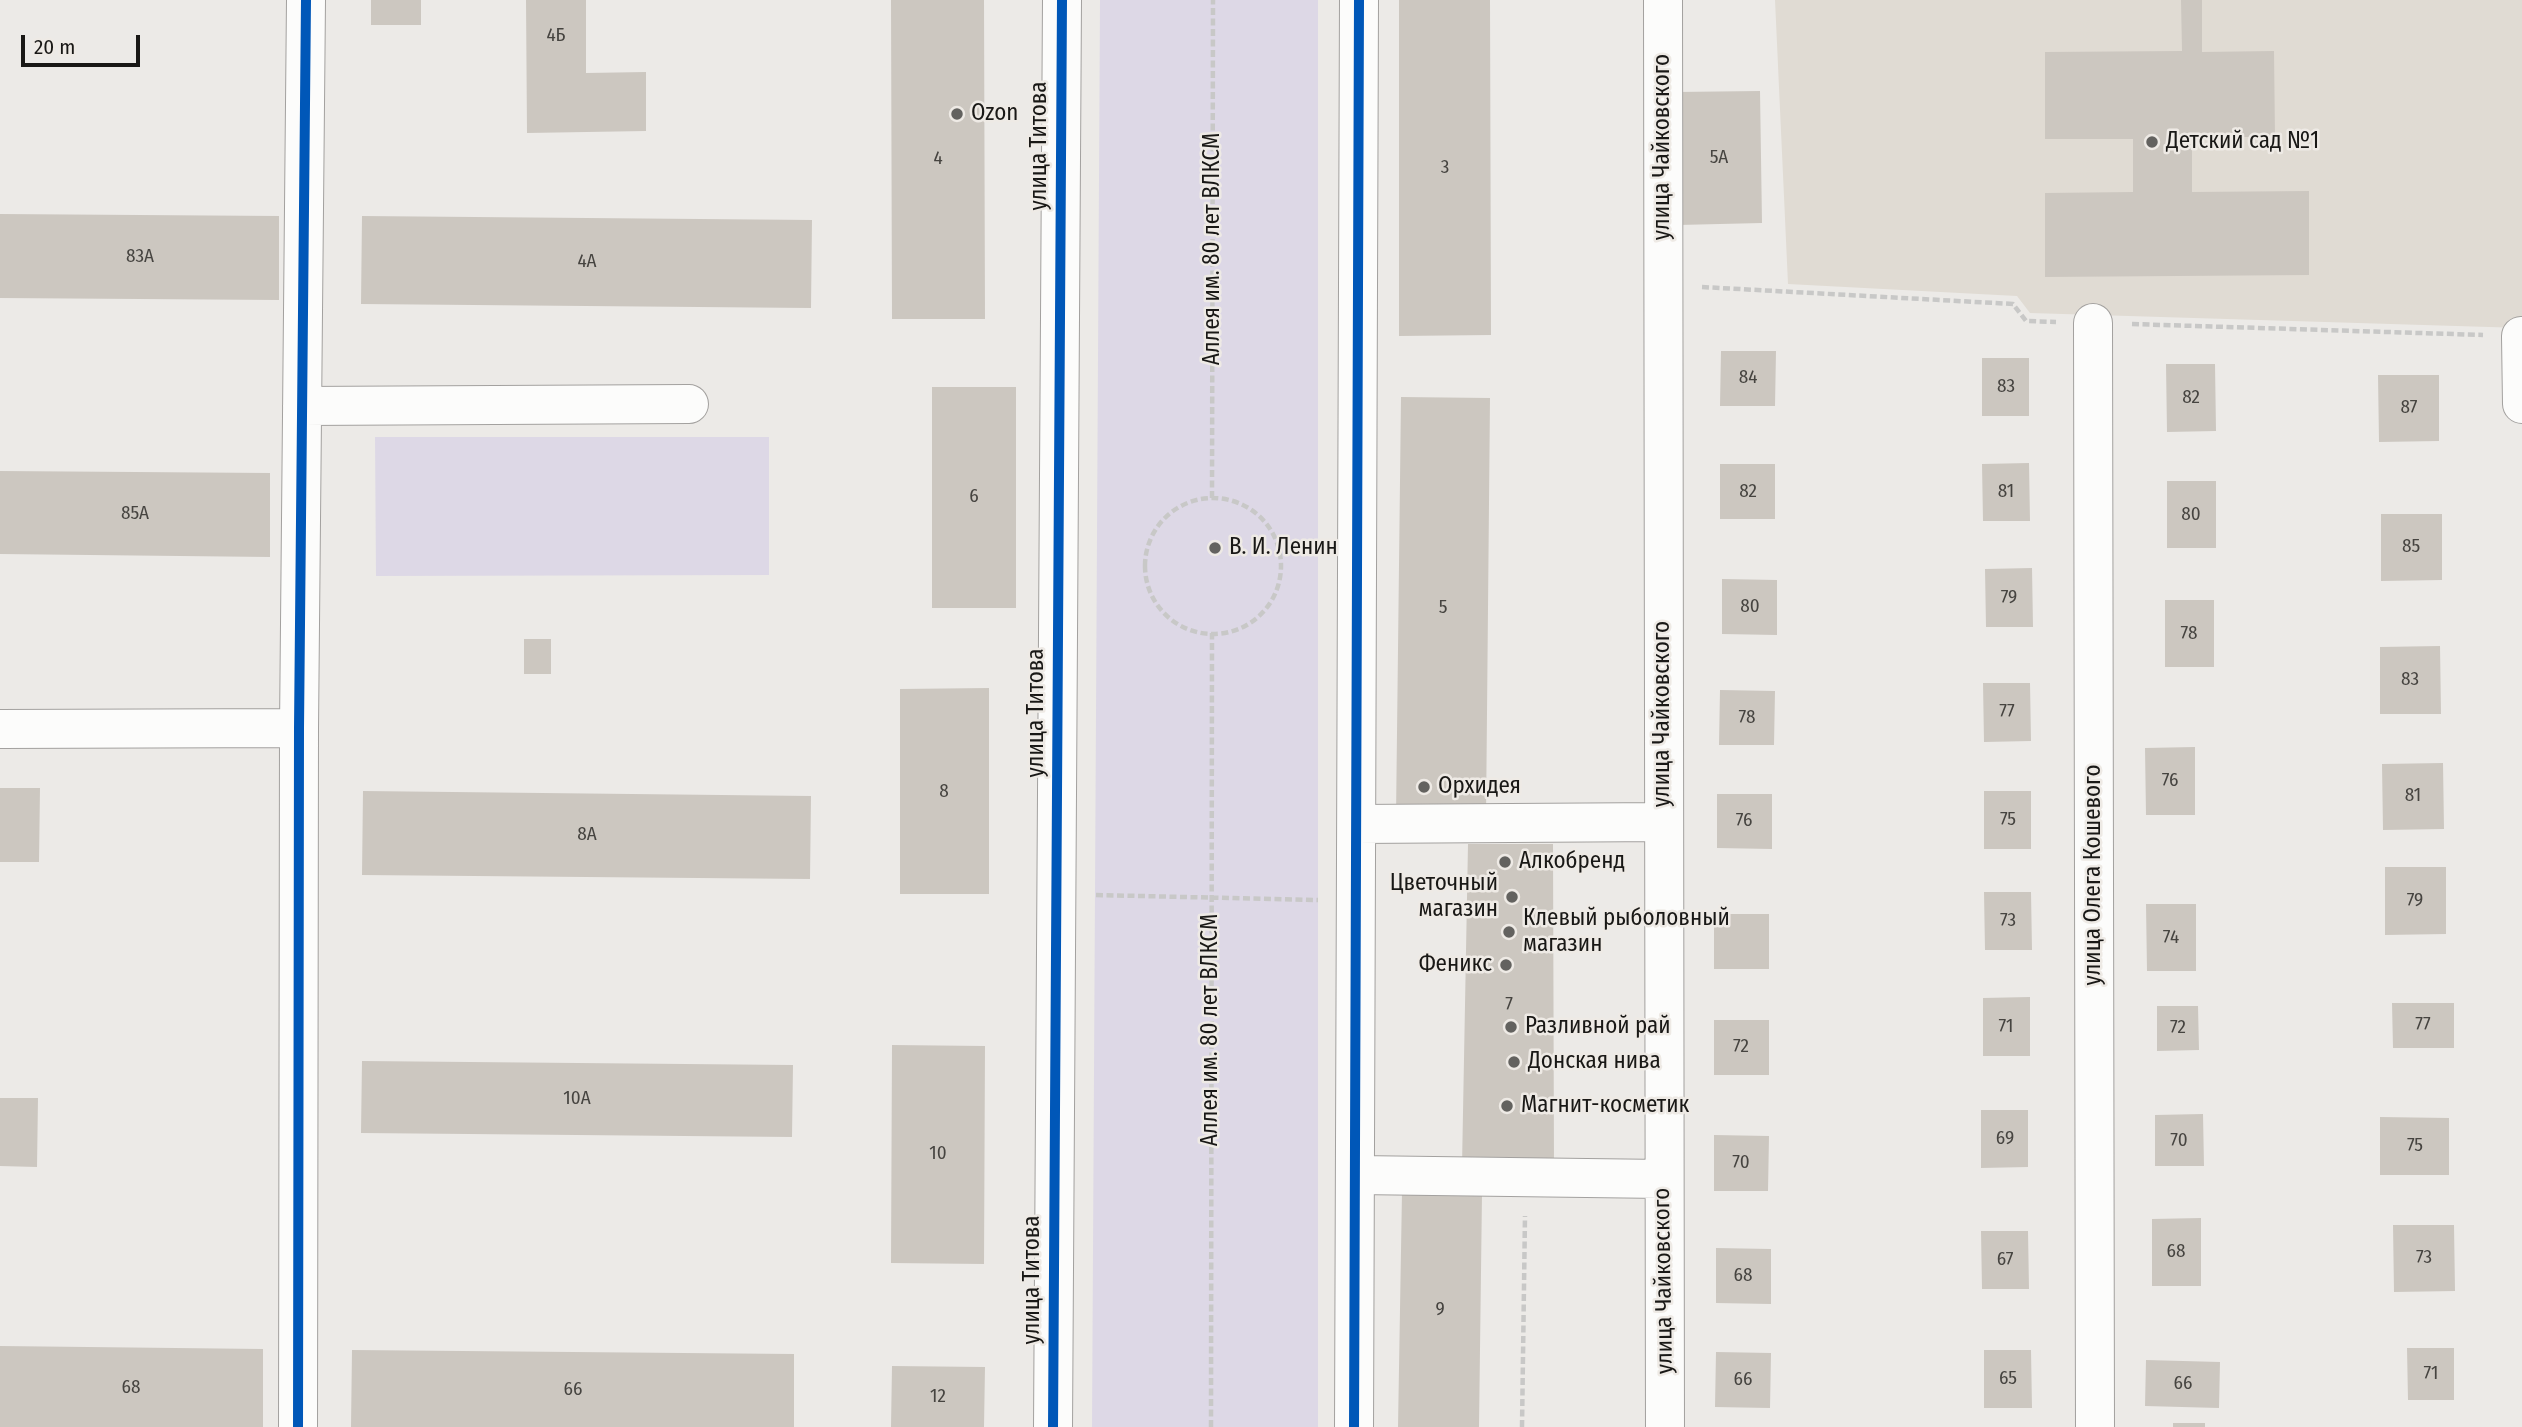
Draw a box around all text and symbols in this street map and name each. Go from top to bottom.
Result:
scale bar [24,21,144,65]
house number: 4Б [546,25,566,47]
text: 20 m [34,34,75,60]
street label: улица Чайковского [1649,54,1677,240]
street label: улица Титова [1026,82,1054,210]
place label: Ozon [971,100,1018,128]
marker: Ozon [949,106,965,122]
place label: Детский сад №1 [2166,128,2319,156]
street label: Аллея им. 80 лет ВЛКСМ [1199,133,1227,365]
marker: Детский сад №1 [2144,134,2160,150]
house number: 5А [1710,147,1728,169]
house number: 4 [933,148,943,170]
house number: 3 [1441,157,1449,179]
house number: 83А [126,246,154,268]
house number: 4А [577,251,597,273]
house number: 84 [1739,367,1757,389]
house number: 83 [1997,376,2015,398]
house number: 82 [2182,387,2200,409]
house number: 87 [2401,397,2417,419]
house number: 82 [1739,481,1757,503]
house number: 81 [1998,481,2014,503]
house number: 6 [969,486,979,508]
house number: 85А [121,503,149,525]
house number: 80 [2181,504,2201,526]
place label: В. И. Ленин [1229,534,1338,562]
house number: 85 [2402,536,2420,558]
marker: В. И. Ленин [1207,540,1223,556]
house number: 79 [2001,587,2017,609]
house number: 80 [1740,596,1760,618]
house number: 5 [1439,597,1447,619]
street label: улица Чайковского [1649,621,1677,807]
house number: 78 [2181,623,2197,645]
street label: улица Титова [1023,649,1051,777]
house number: 83 [2401,669,2419,691]
house number: 77 [1999,701,2015,723]
house number: 78 [1739,707,1755,729]
street label: улица Олега Кошевого [2080,764,2108,986]
house number: 76 [2162,770,2178,792]
place label: Орхидея [1438,773,1521,801]
marker: Орхидея [1416,779,1432,795]
house number: 8 [939,781,949,803]
house number: 81 [2405,785,2421,807]
house number: 75 [2000,809,2016,831]
house number: 76 [1736,810,1752,832]
house number: 8А [577,824,597,846]
place label: Алкобренд [1519,848,1625,876]
marker: Алкобренд [1497,854,1513,870]
place label: Цветочный магазин [1390,870,1498,924]
marker: Цветочный магазин [1504,889,1520,905]
house number: 79 [2407,890,2423,912]
place label: Клевый рыболовный магазин [1523,905,1730,959]
house number: 73 [2000,910,2016,932]
street label: Аллея им. 80 лет ВЛКСМ [1197,914,1225,1146]
marker: Клевый рыболовный магазин [1501,924,1517,940]
house number: 74 [2163,927,2179,949]
place label: Феникс [1419,951,1492,979]
marker: Феникс [1498,957,1514,973]
house number: 7 [1505,994,1513,1016]
place label: Разливной рай [1525,1013,1671,1041]
house number: 77 [2415,1014,2431,1036]
house number: 71 [1999,1016,2013,1038]
house number: 72 [2170,1017,2186,1039]
marker: Разливной рай [1503,1019,1519,1035]
house number: 72 [1733,1036,1749,1058]
place label: Донская нива [1528,1048,1661,1076]
marker: Донская нива [1506,1054,1522,1070]
house number: 10А [563,1088,591,1110]
place label: Магнит-косметик [1521,1092,1689,1120]
marker: Магнит-косметик [1499,1098,1515,1114]
house number: 69 [1996,1128,2014,1150]
house number: 70 [2170,1130,2188,1152]
house number: 75 [2407,1135,2423,1157]
house number: 10 [929,1143,947,1165]
house number: 70 [1732,1152,1750,1174]
street label: улица Чайковского [1649,1188,1679,1374]
street label: улица Титова [1019,1216,1047,1344]
house number: 68 [2167,1241,2185,1263]
house number: 73 [2416,1247,2432,1269]
house number: 67 [1997,1249,2013,1271]
house number: 68 [1734,1265,1752,1287]
house number: 9 [1435,1299,1445,1321]
house number: 71 [2424,1363,2438,1385]
house number: 65 [1999,1368,2017,1390]
house number: 66 [1734,1369,1752,1391]
house number: 66 [2174,1373,2192,1395]
house number: 68 [122,1377,140,1399]
house number: 66 [564,1379,582,1401]
house number: 12 [930,1386,946,1408]

